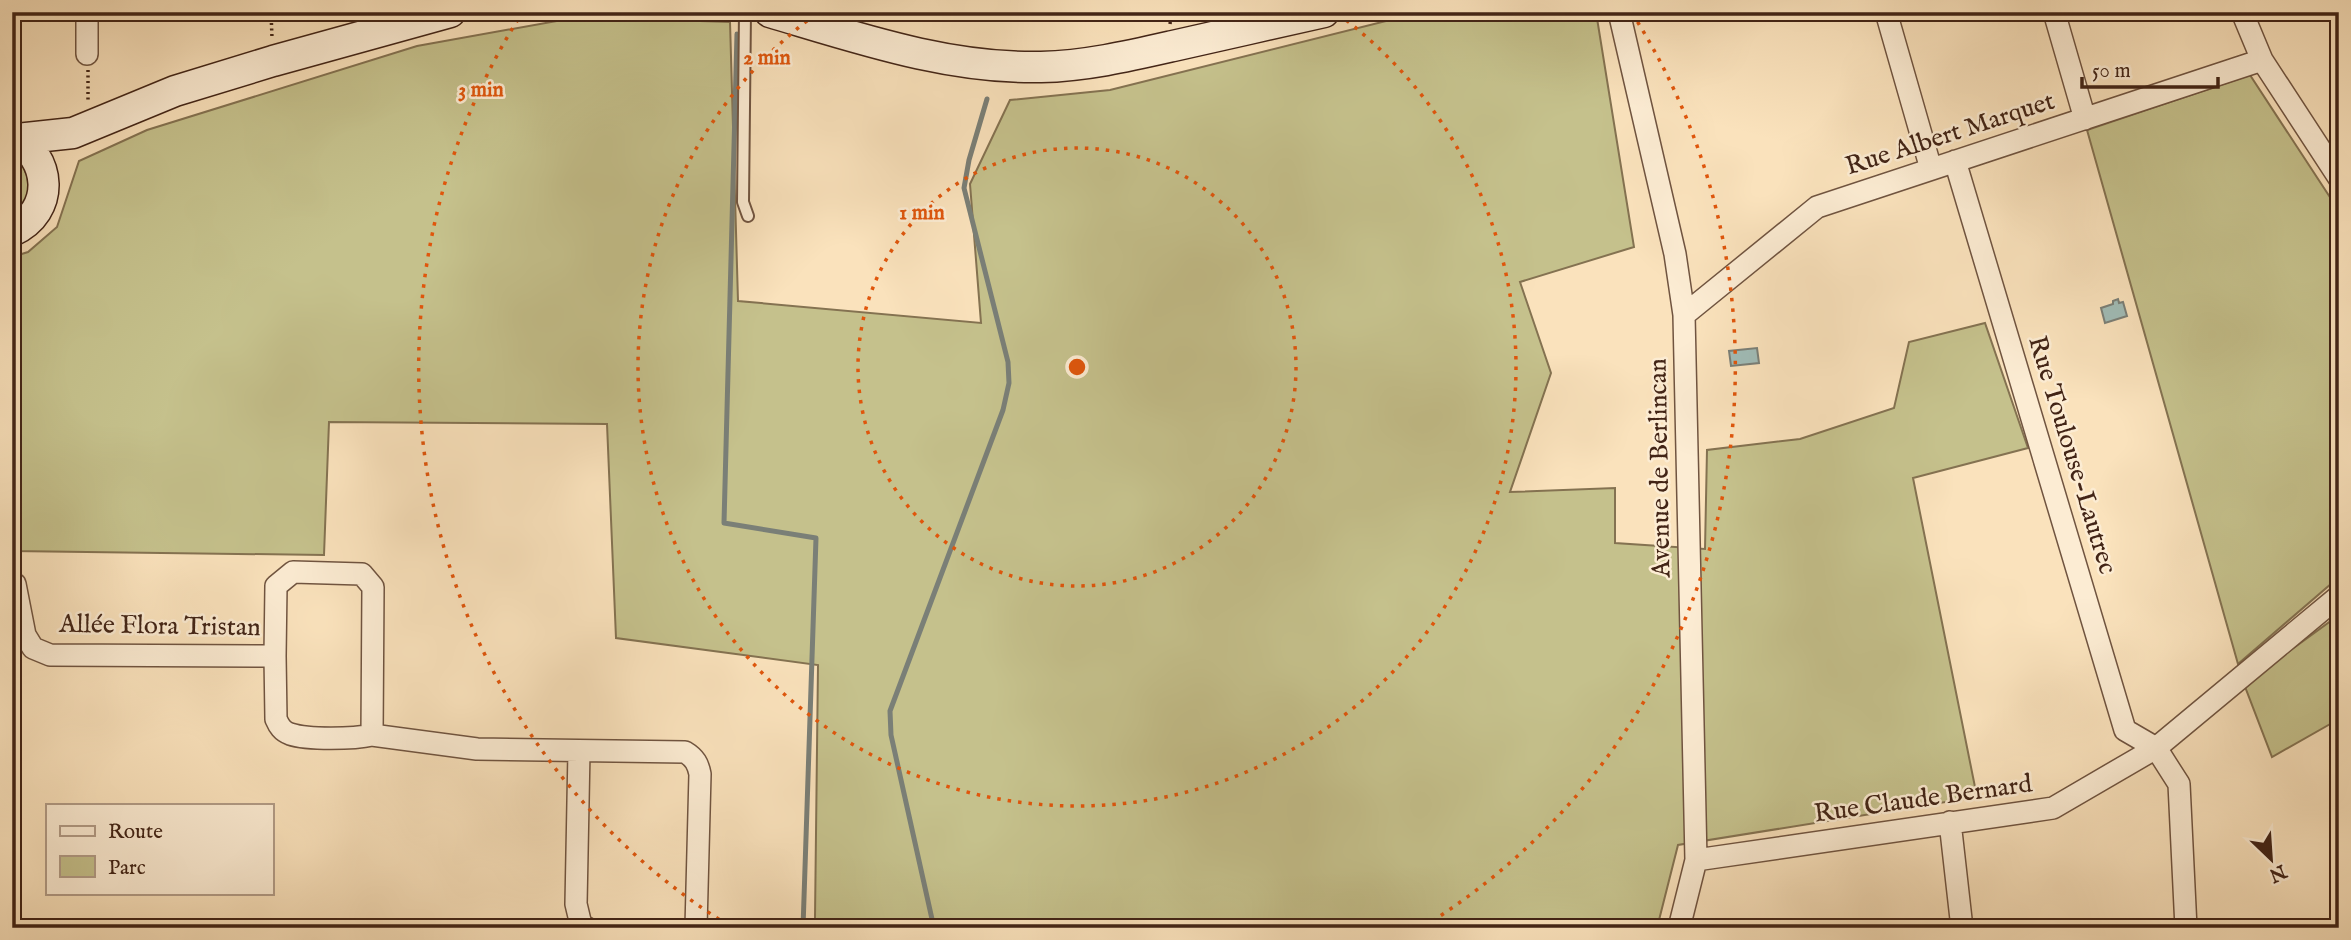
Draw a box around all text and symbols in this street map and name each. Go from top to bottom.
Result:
text: 2 min [743,45,791,72]
scale bar [2082,46,2218,90]
text: 50 m [2092,58,2131,85]
text: 3 min [458,77,504,104]
street label: Rue Albert Marquet [1841,85,2059,183]
text: 1 min [899,200,945,227]
street label: Rue Toulouse-Lautrec [2020,332,2124,578]
centre of rings [1065,355,1089,379]
street label: Avenue de Berlincan [1642,358,1678,579]
street label: Allée Flora Tristan [58,608,261,644]
street label: Rue Claude Bernard [1812,767,2034,831]
legend [46,804,273,894]
text: Route [108,819,163,846]
north arrow [2236,824,2306,894]
text: Parc [108,855,146,882]
text: N [2264,858,2291,887]

